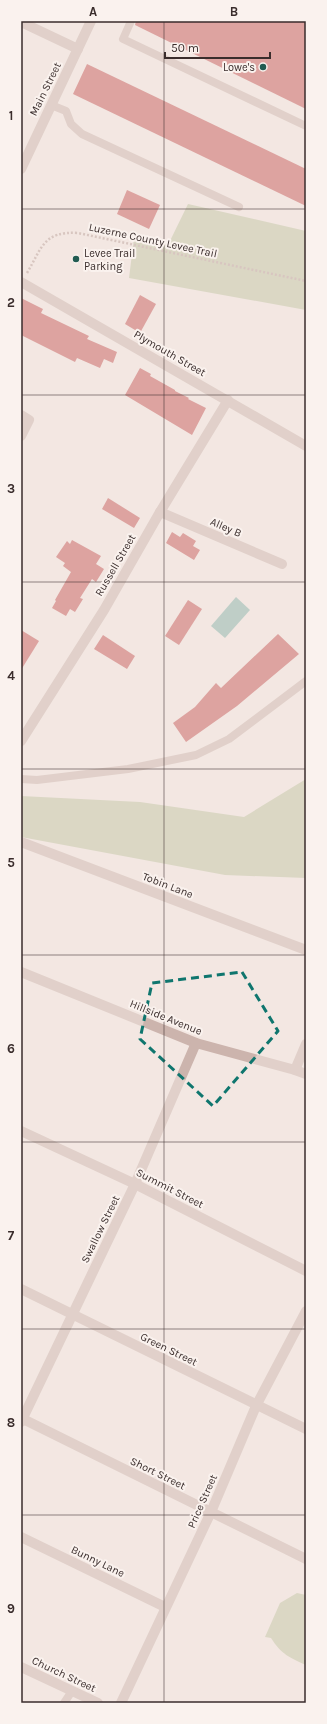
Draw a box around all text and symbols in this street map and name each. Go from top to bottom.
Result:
text: A [89,4,97,19]
text: B [230,4,238,19]
scale bar [165,34,270,60]
text: 50 m [171,41,199,55]
street label: Main Street [27,60,64,118]
place label: Lowe's [223,61,255,74]
marker: Lowe's [258,62,268,72]
text: 1 [9,108,13,123]
street label: Luzerne County Levee Trail [88,221,218,260]
place label: Levee Trail Parking [84,247,135,273]
marker: Levee Trail Parking [71,254,81,264]
text: 2 [7,295,15,310]
street label: Plymouth Street [131,328,208,379]
text: 3 [7,481,15,496]
street label: Alley B [208,515,244,540]
street label: Russell Street [92,532,138,599]
text: 4 [7,668,15,683]
text: 5 [7,855,15,870]
street label: Tobin Lane [141,870,195,901]
street label: Hillside Avenue [128,997,204,1038]
text: 6 [7,1041,15,1056]
street label: Summit Street [134,1166,206,1211]
street label: Swallow Street [78,1193,122,1265]
text: 7 [8,1228,15,1243]
street label: Green Street [138,1330,199,1369]
text: 8 [7,1415,15,1430]
street label: Short Street [128,1454,188,1492]
street label: Price Street [185,1472,220,1530]
street label: Bunny Lane [69,1543,127,1580]
text: 9 [7,1601,15,1616]
street label: Church Street [30,1654,98,1695]

